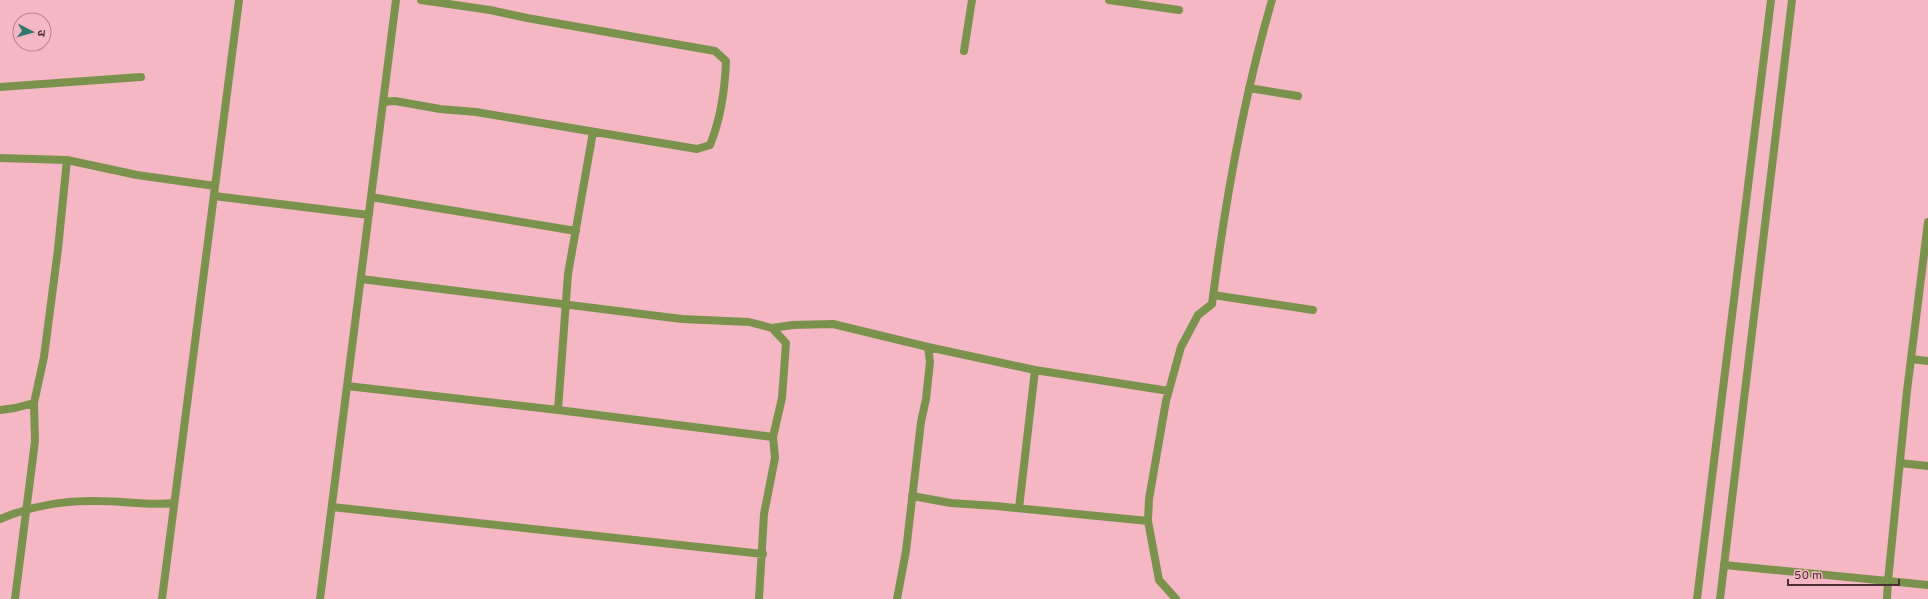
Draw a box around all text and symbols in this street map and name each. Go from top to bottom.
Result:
north arrow [12,12,52,52]
text: उ [34,29,48,37]
scale bar [1788,561,1899,587]
text: 50 m [1794,568,1822,584]

